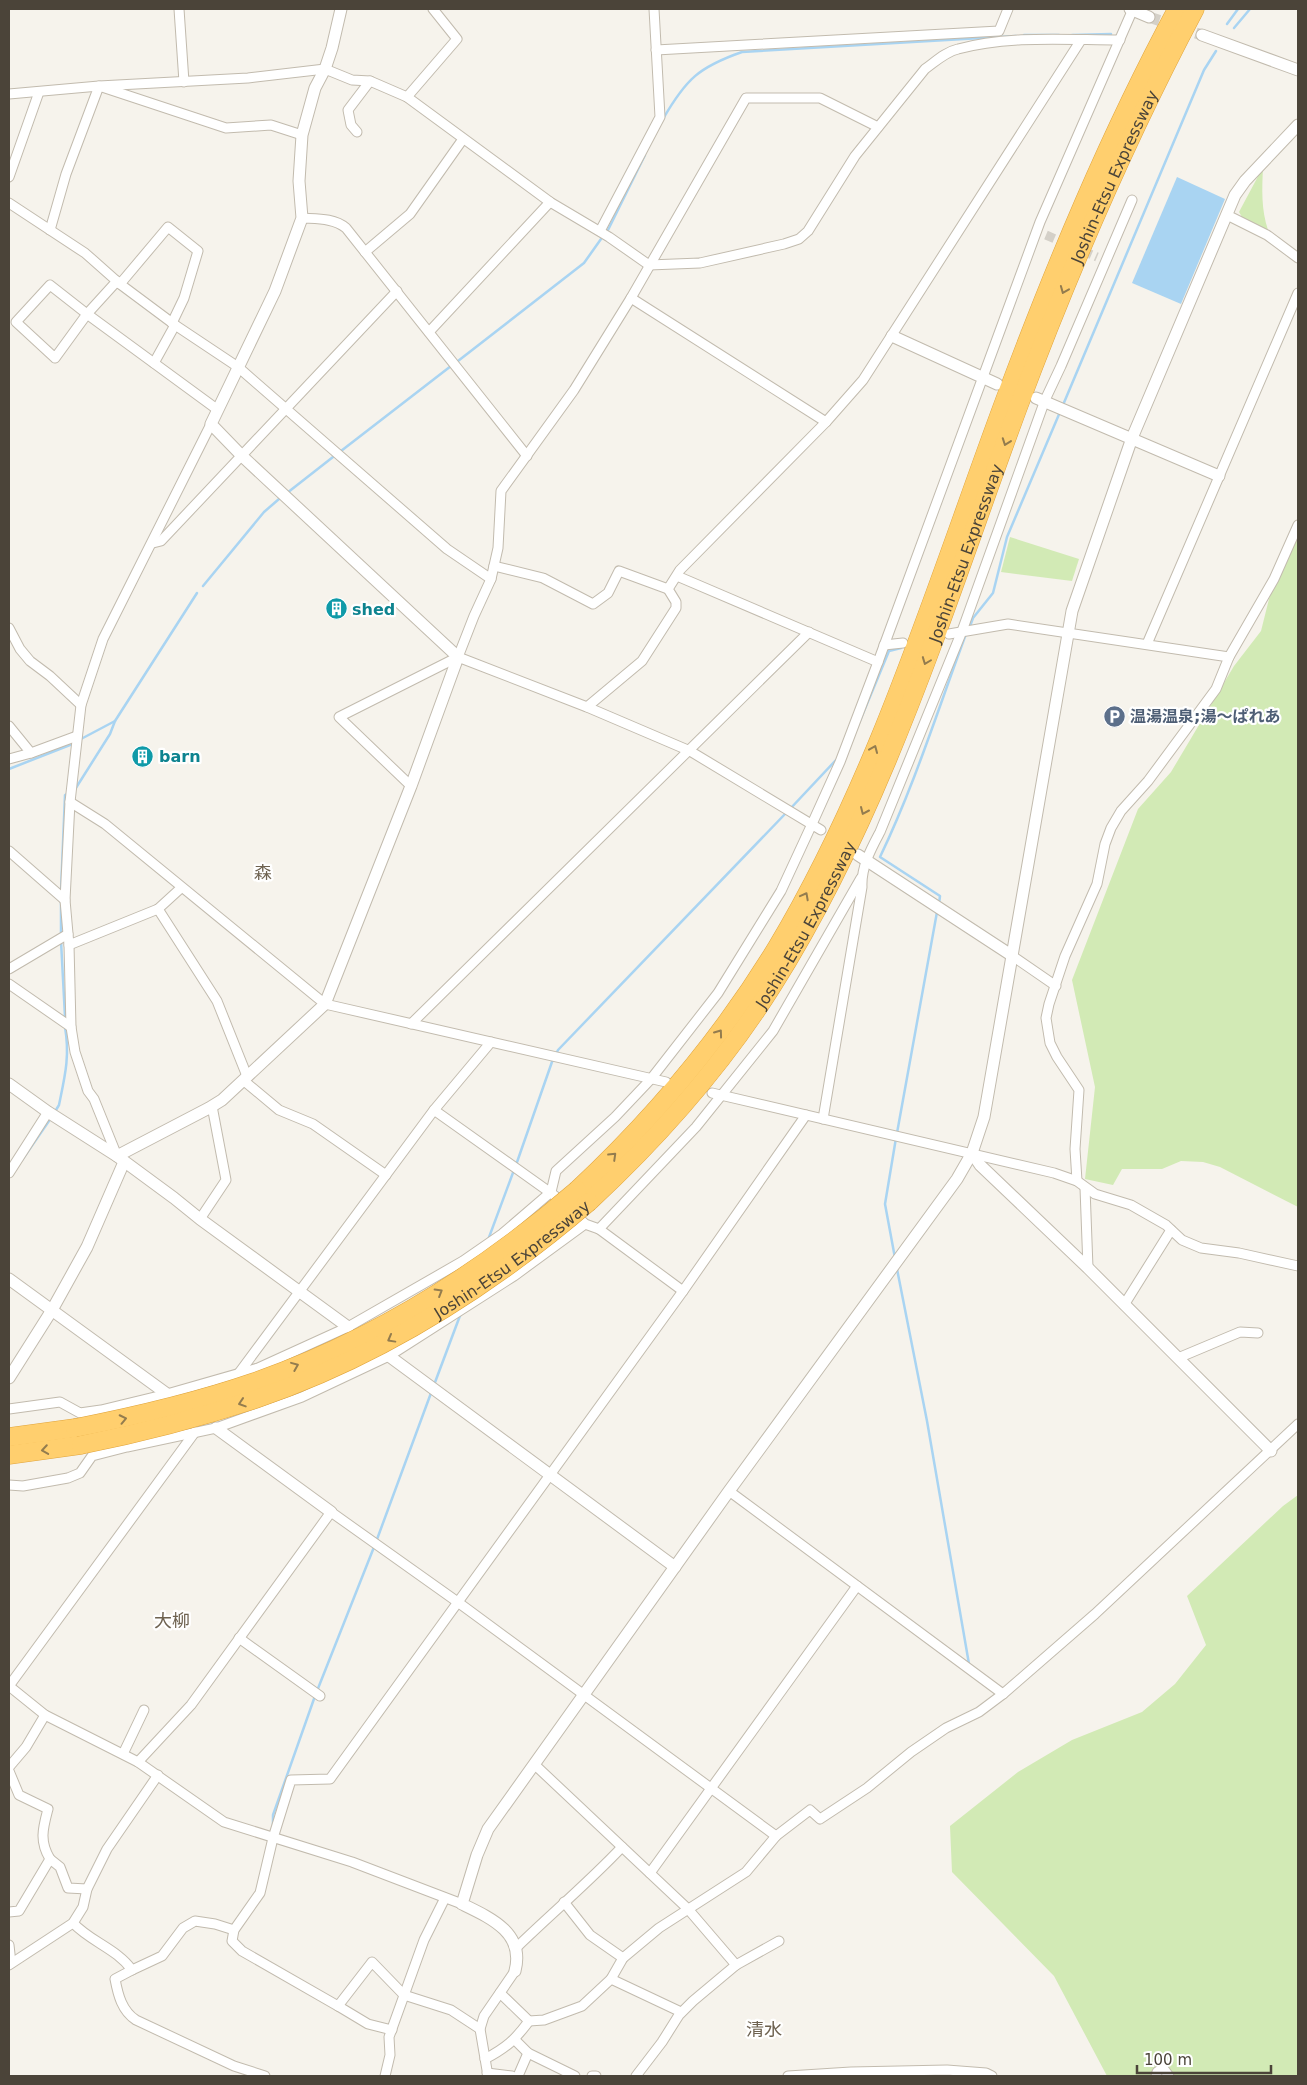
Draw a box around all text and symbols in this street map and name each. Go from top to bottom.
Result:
street label: Joshin-Etsu Expressway [1067,87,1162,267]
one-way arrow [1059,286,1069,294]
one-way arrow [1002,437,1012,446]
street label: Joshin-Etsu Expressway [925,462,1007,646]
building icon: shed [324,597,348,621]
place label: shed [352,600,395,619]
one-way arrow [922,656,932,664]
parking icon: 温湯温泉;湯〜ぱれあ [1102,704,1126,728]
place label: 温湯温泉;湯〜ぱれあ [1130,707,1280,726]
building icon: barn [131,744,155,768]
one-way arrow [867,745,878,754]
place label: barn [159,747,201,766]
one-way arrow [860,806,871,815]
street label: Joshin-Etsu Expressway [751,838,860,1013]
district label: 森 [254,862,272,883]
one-way arrow [799,892,809,901]
one-way arrow [713,1030,722,1039]
one-way arrow [607,1153,616,1162]
street label: Joshin-Etsu Expressway [430,1197,594,1323]
one-way arrow [434,1289,443,1299]
one-way arrow [387,1333,396,1343]
one-way arrow [290,1362,299,1372]
one-way arrow [238,1398,247,1408]
one-way arrow [118,1414,127,1425]
one-way arrow [41,1445,49,1455]
district label: 大柳 [154,1610,190,1631]
district label: 清水 [746,2019,782,2040]
scale bar [1137,2042,1271,2074]
text: 100 m [1144,2051,1192,2069]

